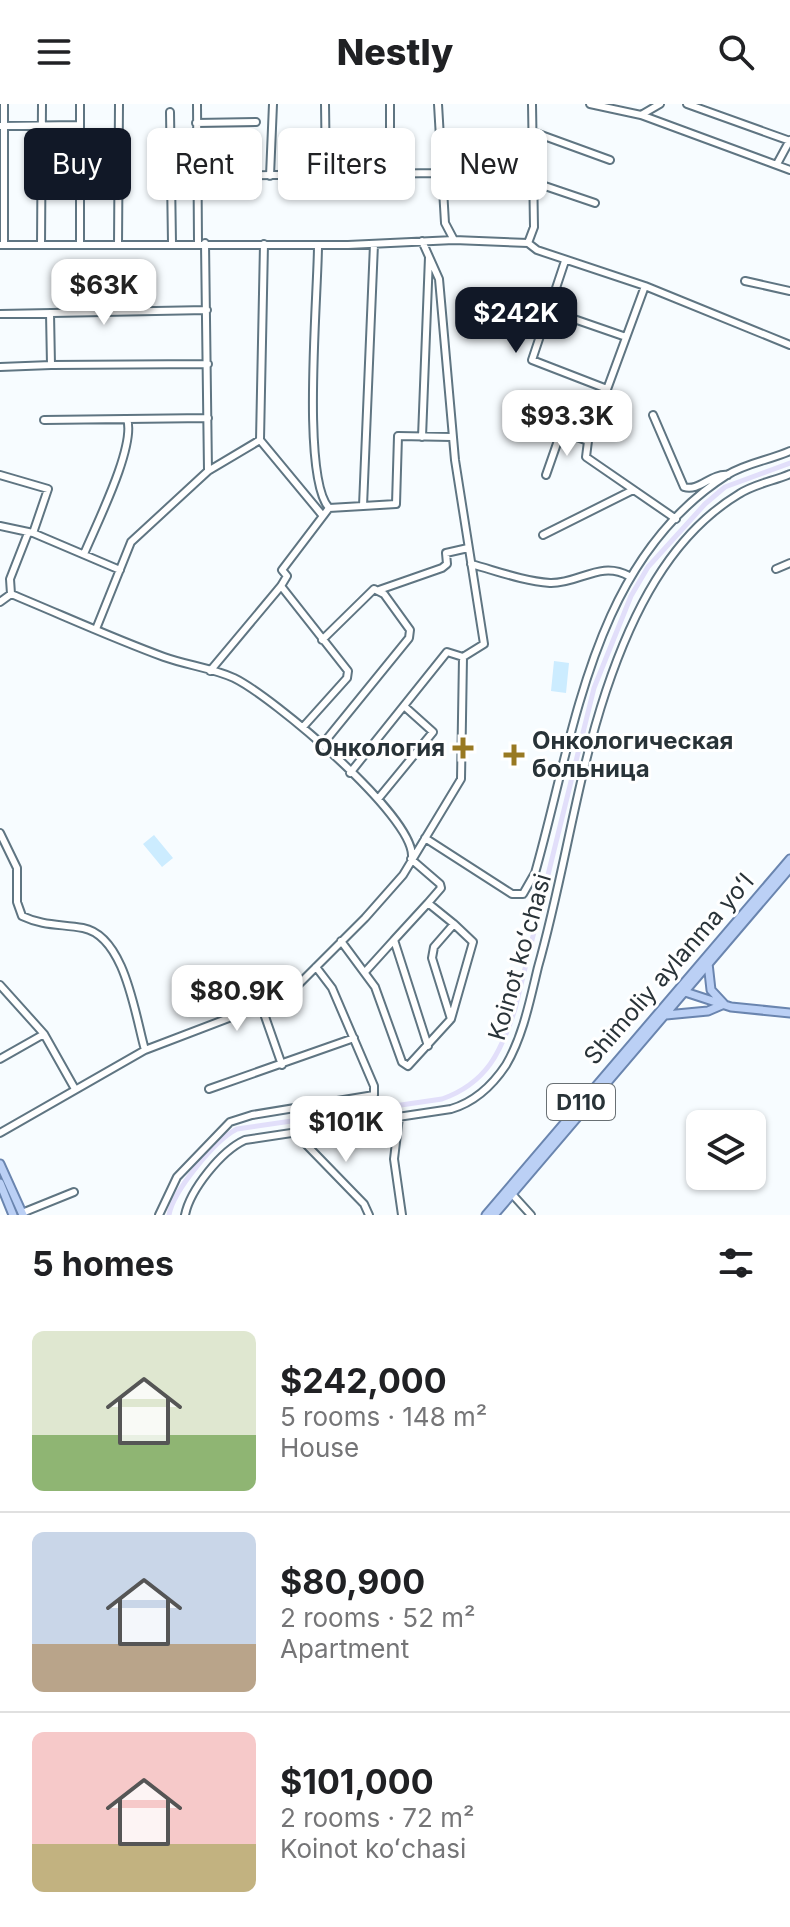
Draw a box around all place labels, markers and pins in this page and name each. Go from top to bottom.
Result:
pin: $63K [57,259,151,327]
pin: $242K [460,287,572,355]
pin: $93.3K [502,390,632,458]
place label: Онкологическая больница [532,726,733,783]
place label: Онкология [314,733,445,762]
marker: Онкология [452,737,474,759]
marker: Онкологическая больница [503,744,525,766]
pin: $80.9K [172,965,302,1033]
pin: $101K [290,1096,402,1164]

